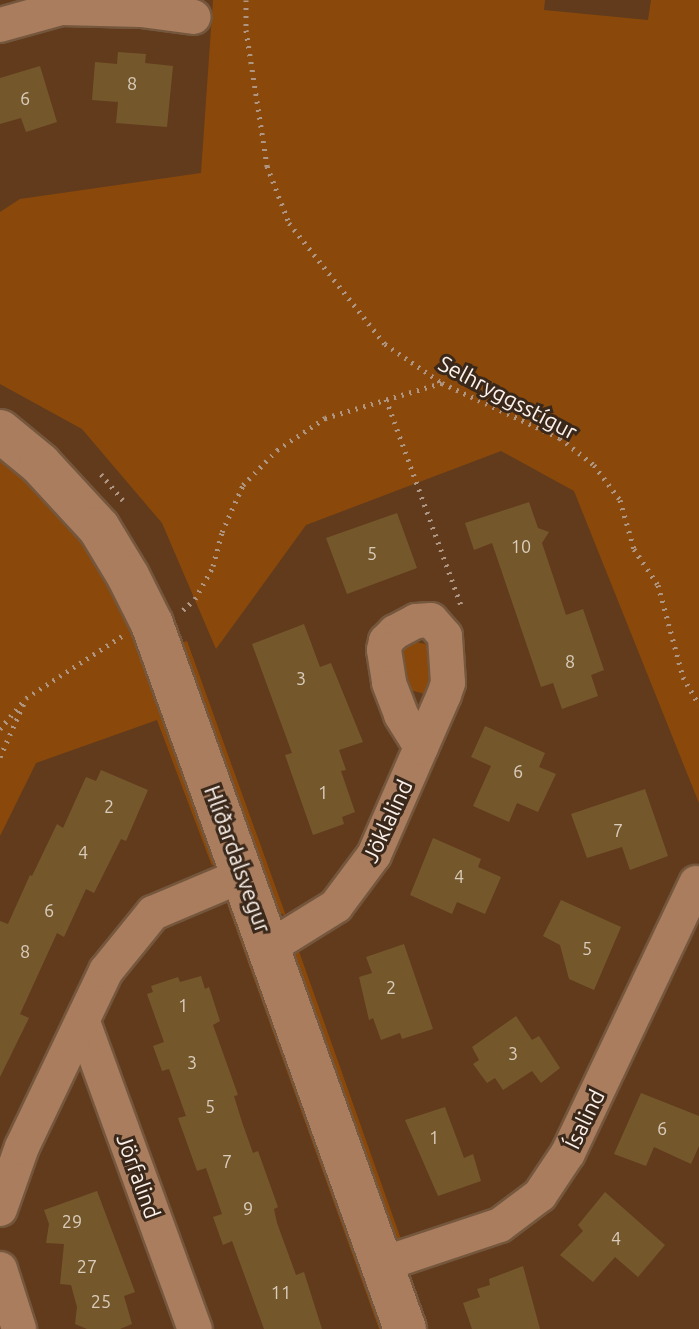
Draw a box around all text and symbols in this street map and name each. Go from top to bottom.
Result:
house number: 8 [127,72,137,94]
house number: 6 [20,87,30,109]
street label: Selhryggsstígur [434,349,582,445]
house number: 10 [511,535,531,557]
house number: 5 [367,542,377,564]
house number: 8 [565,650,575,672]
house number: 3 [296,667,306,689]
house number: 6 [513,760,523,782]
street label: Jöklalind [356,775,418,867]
house number: 1 [318,781,328,803]
street label: Hlíðardalsvegur [199,782,277,936]
house number: 2 [104,795,114,817]
house number: 7 [613,819,623,841]
house number: 4 [78,841,88,863]
house number: 4 [454,865,464,887]
house number: 6 [44,899,54,921]
house number: 5 [582,937,592,959]
house number: 8 [20,940,30,962]
house number: 2 [386,976,396,998]
house number: 1 [178,994,188,1016]
house number: 3 [508,1042,518,1064]
house number: 3 [187,1051,197,1073]
street label: Ísalind [558,1085,610,1153]
house number: 5 [205,1095,215,1117]
house number: 6 [657,1117,667,1139]
house number: 1 [429,1126,439,1148]
street label: Jörfalind [112,1130,166,1222]
house number: 7 [222,1150,232,1172]
house number: 9 [243,1197,253,1219]
house number: 29 [62,1210,82,1232]
house number: 4 [611,1227,621,1249]
house number: 27 [77,1255,97,1277]
house number: 11 [271,1281,291,1303]
house number: 25 [91,1290,111,1312]

